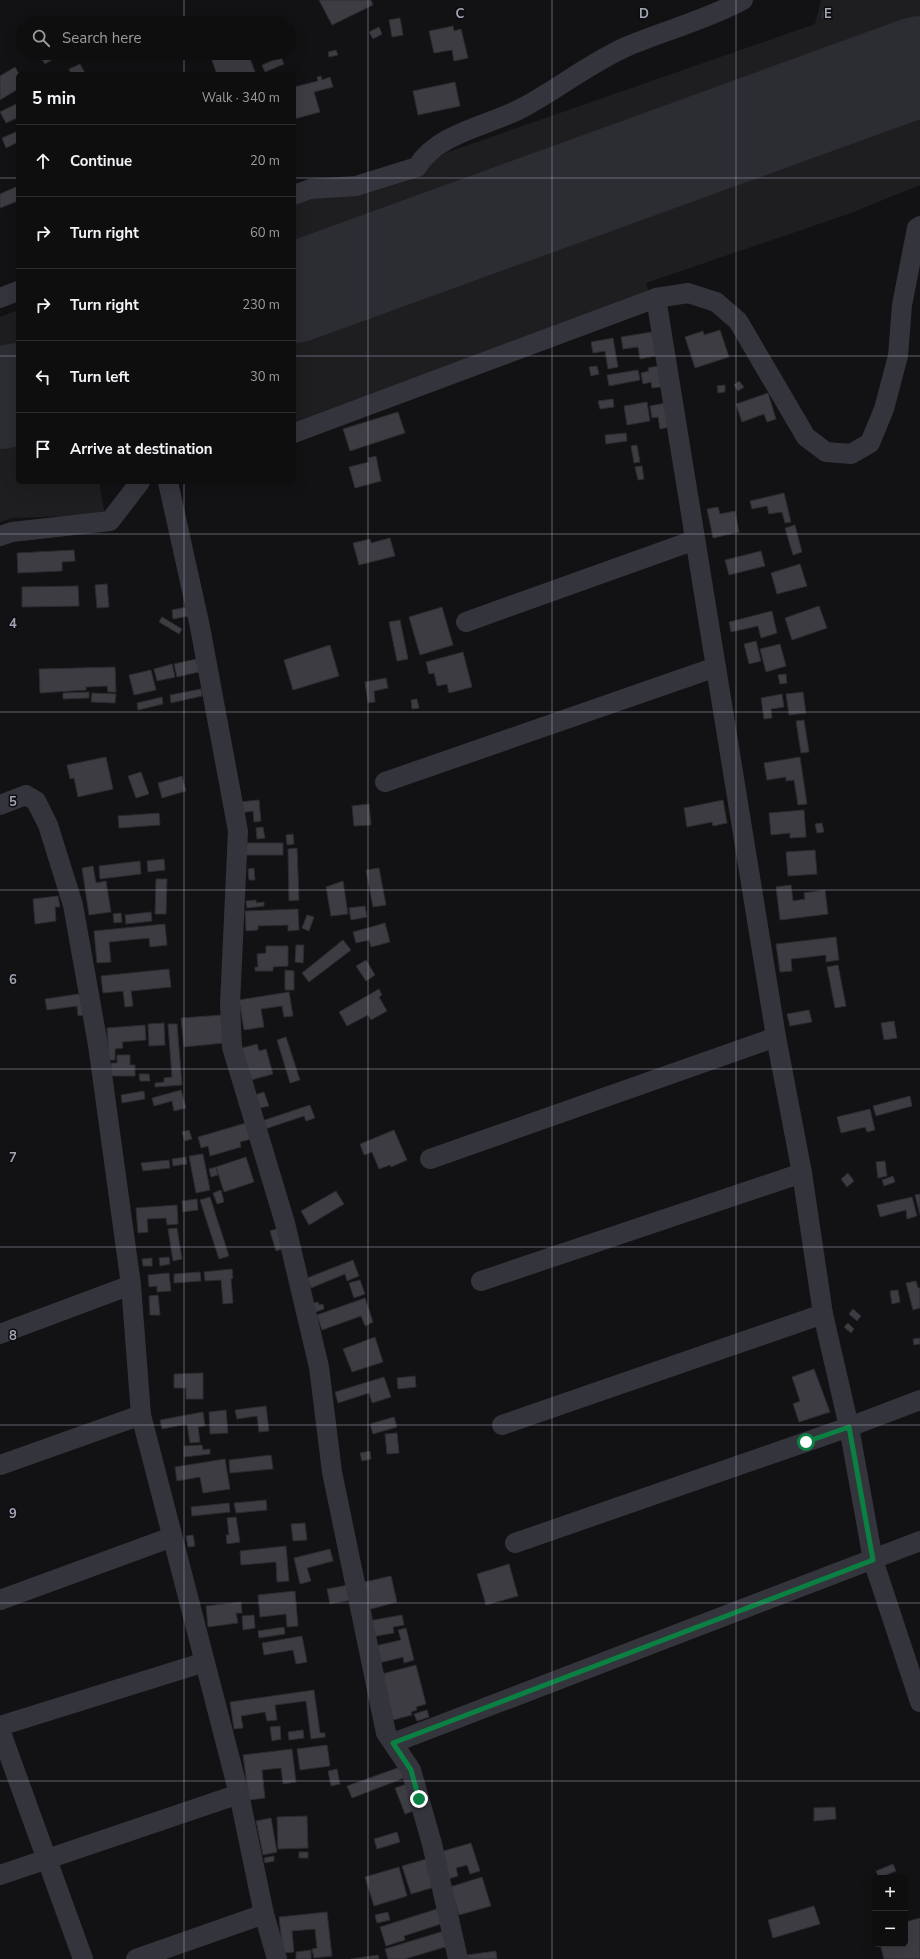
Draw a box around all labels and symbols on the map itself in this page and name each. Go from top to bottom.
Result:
text: C [456,5,465,23]
text: D [639,5,649,23]
text: E [824,5,832,23]
text: 4 [9,615,17,633]
text: 5 [9,793,17,811]
text: 6 [9,971,17,989]
text: 7 [9,1149,17,1167]
text: 8 [9,1327,17,1345]
route start [797,1433,815,1451]
text: 9 [9,1505,17,1523]
route end [410,1790,428,1808]

